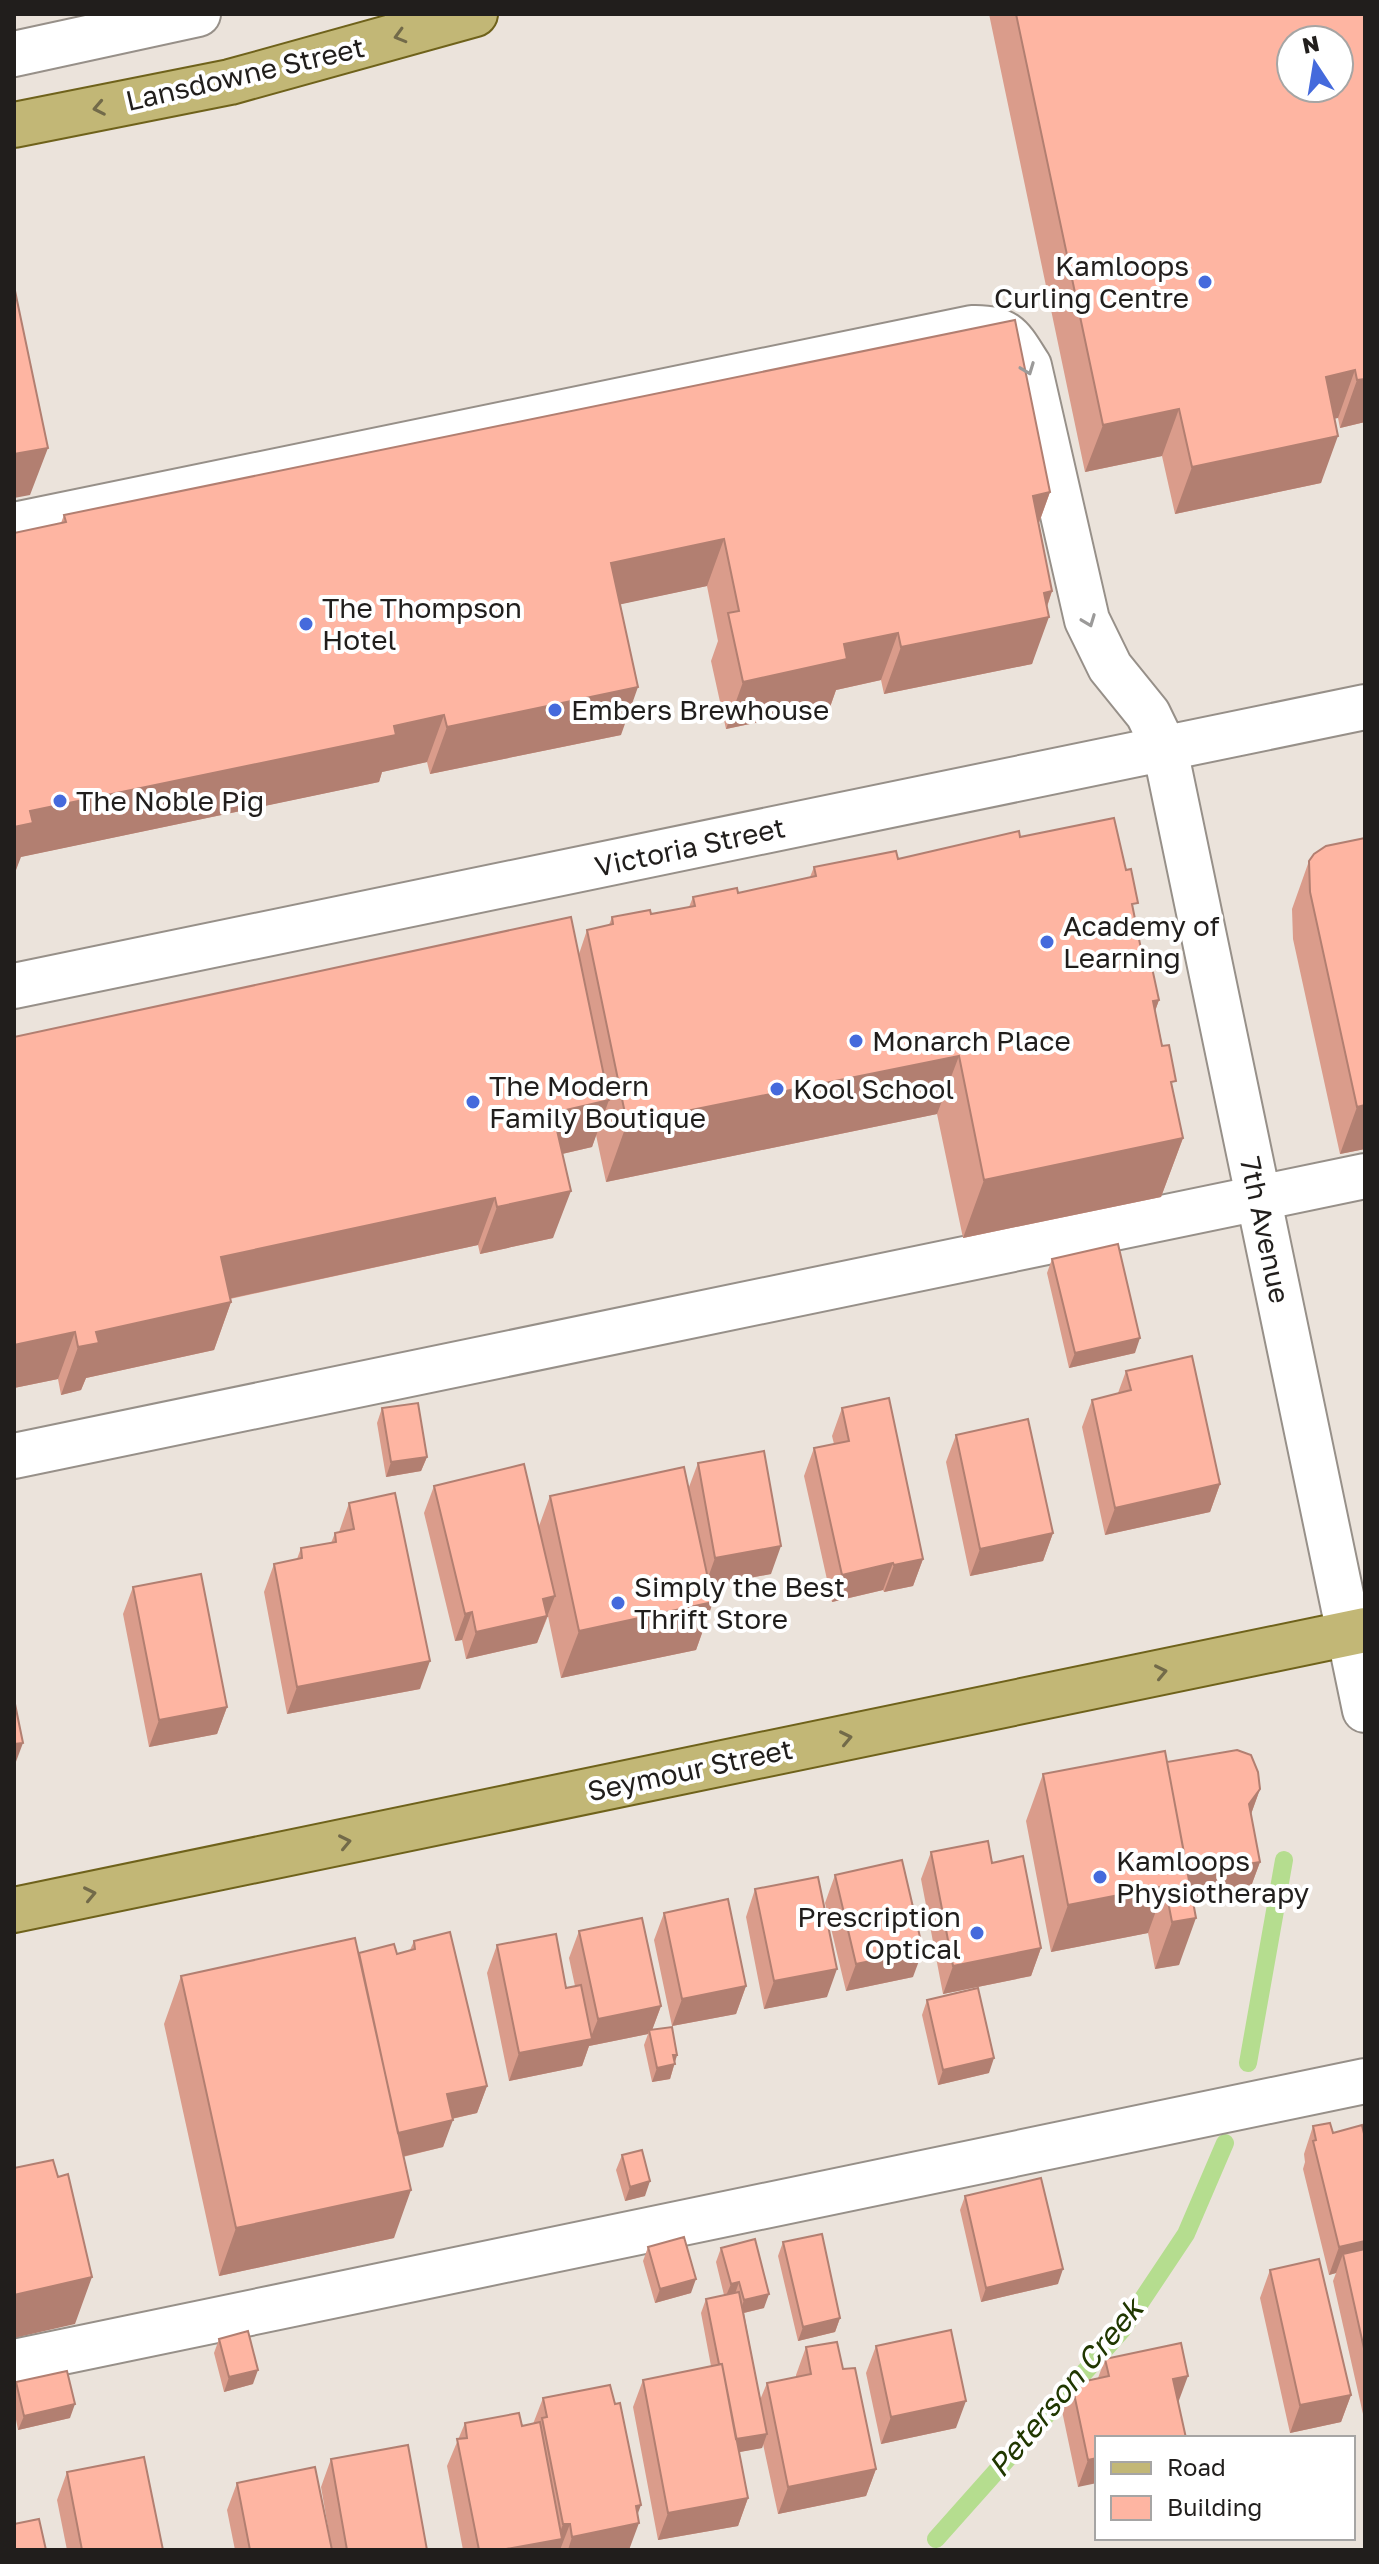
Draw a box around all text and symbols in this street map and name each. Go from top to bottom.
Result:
north arrow [1275,24,1355,104]
one-way arrow [394,27,407,43]
text: N [1300,29,1322,59]
street label: Lansdowne Street [122,30,367,117]
one-way arrow [92,99,105,116]
place label: Kamloops Curling Centre [994,249,1189,314]
marker: Kamloops Curling Centre [1196,273,1214,291]
one-way arrow [1018,361,1035,375]
place label: The Thompson Hotel [322,591,522,656]
one-way arrow [1079,613,1096,627]
marker: The Thompson Hotel [297,615,315,633]
place label: Embers Brewhouse [571,693,829,726]
marker: Embers Brewhouse [546,701,564,719]
place label: The Noble Pig [76,784,264,817]
marker: The Noble Pig [51,792,69,810]
street label: Victoria Street [592,810,788,883]
place label: Academy of Learning [1063,909,1220,974]
marker: Academy of Learning [1038,933,1056,951]
place label: Monarch Place [872,1024,1071,1057]
marker: Monarch Place [847,1032,865,1050]
place label: The Modern Family Boutique [489,1069,706,1134]
place label: Kool School [793,1072,954,1105]
marker: Kool School [768,1080,786,1098]
marker: The Modern Family Boutique [464,1093,482,1111]
street label: 7th Avenue [1234,1154,1297,1306]
place label: Simply the Best Thrift Store [634,1570,845,1635]
marker: Simply the Best Thrift Store [609,1594,627,1612]
one-way arrow [1154,1665,1167,1682]
one-way arrow [839,1730,853,1747]
street label: Seymour Street [584,1732,795,1807]
one-way arrow [338,1834,352,1851]
place label: Kamloops Physiotherapy [1116,1844,1310,1909]
marker: Kamloops Physiotherapy [1091,1868,1109,1886]
one-way arrow [83,1886,97,1903]
place label: Prescription Optical [797,1900,961,1965]
marker: Prescription Optical [968,1924,986,1942]
water label: Peterson Creek [980,2289,1152,2484]
legend [1095,2436,1355,2540]
text: Road [1167,2452,1226,2481]
text: Building [1167,2492,1262,2521]

